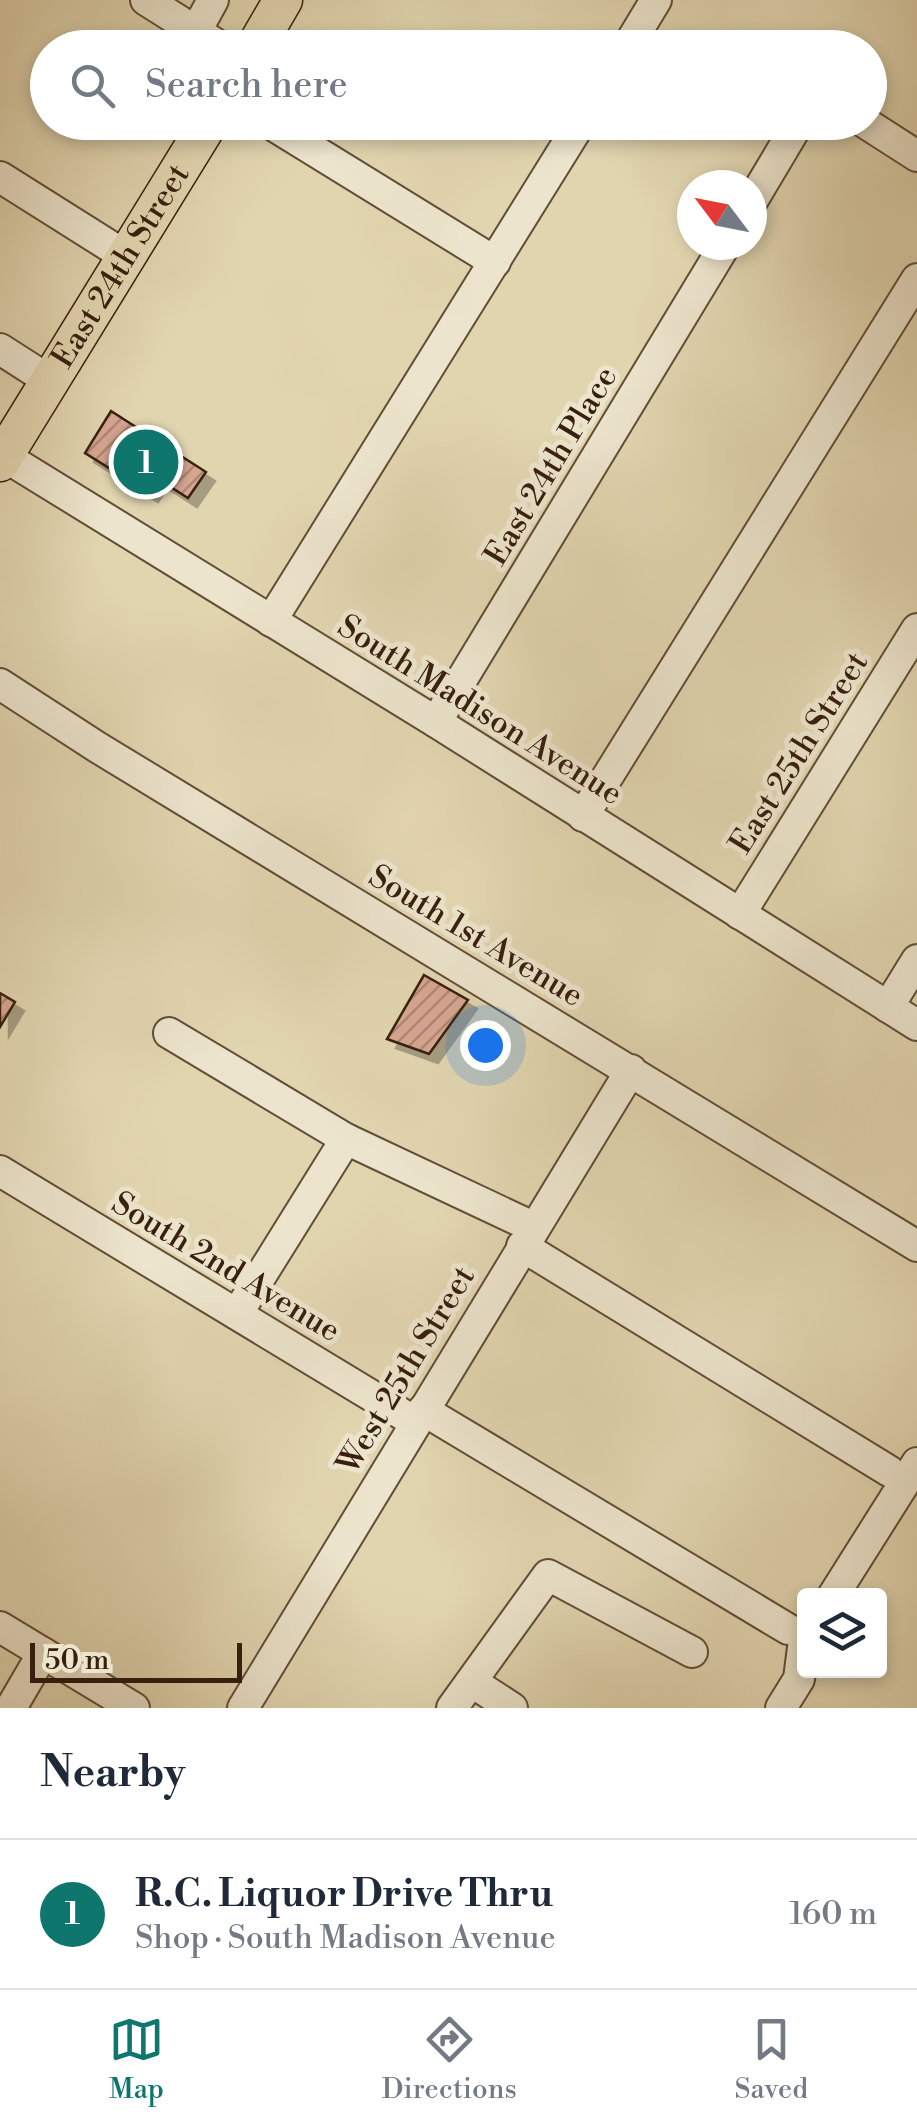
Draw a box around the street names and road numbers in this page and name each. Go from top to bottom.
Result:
street label: East 24th Street [43,157,198,376]
street label: East 24th Place [476,359,626,573]
street label: South Madison Avenue [330,606,630,814]
street label: East 25th Street [721,645,877,861]
street label: South 1st Avenue [361,856,591,1016]
street label: South 2nd Avenue [104,1183,348,1351]
street label: West 25th Street [328,1259,484,1482]

